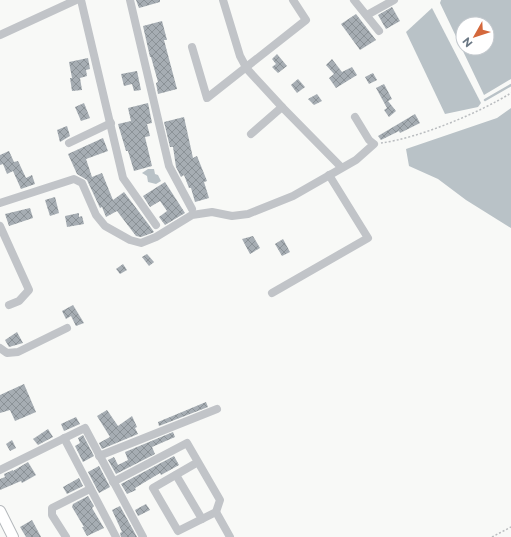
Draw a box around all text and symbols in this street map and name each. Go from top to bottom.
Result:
north arrow [455,16,495,56]
text: N [459,34,475,50]

